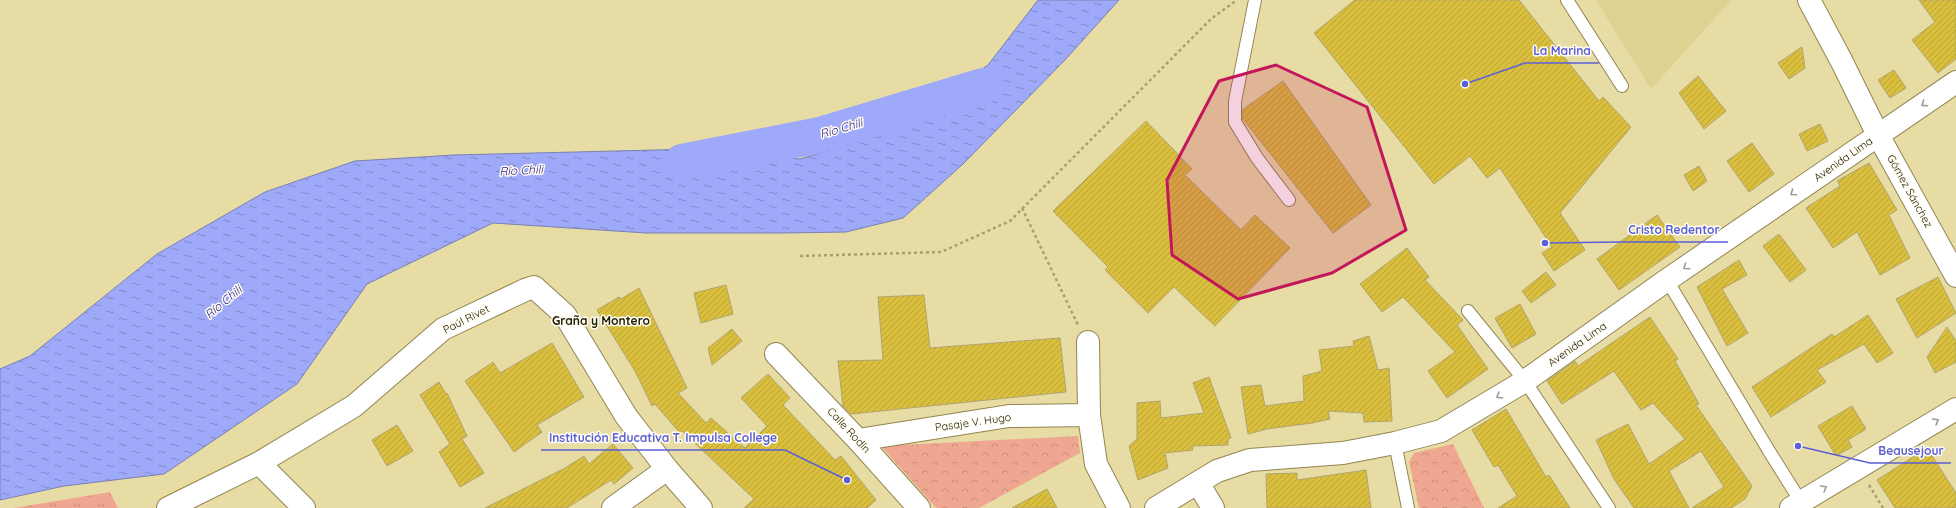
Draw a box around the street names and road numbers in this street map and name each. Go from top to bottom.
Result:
street label: Avenida Lima [1811,134,1875,184]
street label: Gómez Sánchez [1884,152,1936,230]
street label: Paúl Rivet [440,301,492,337]
street label: Avenida Lima [1545,319,1609,369]
street label: Calle Rodín [824,404,874,456]
street label: Pasaje V. Hugo [934,410,1012,434]

